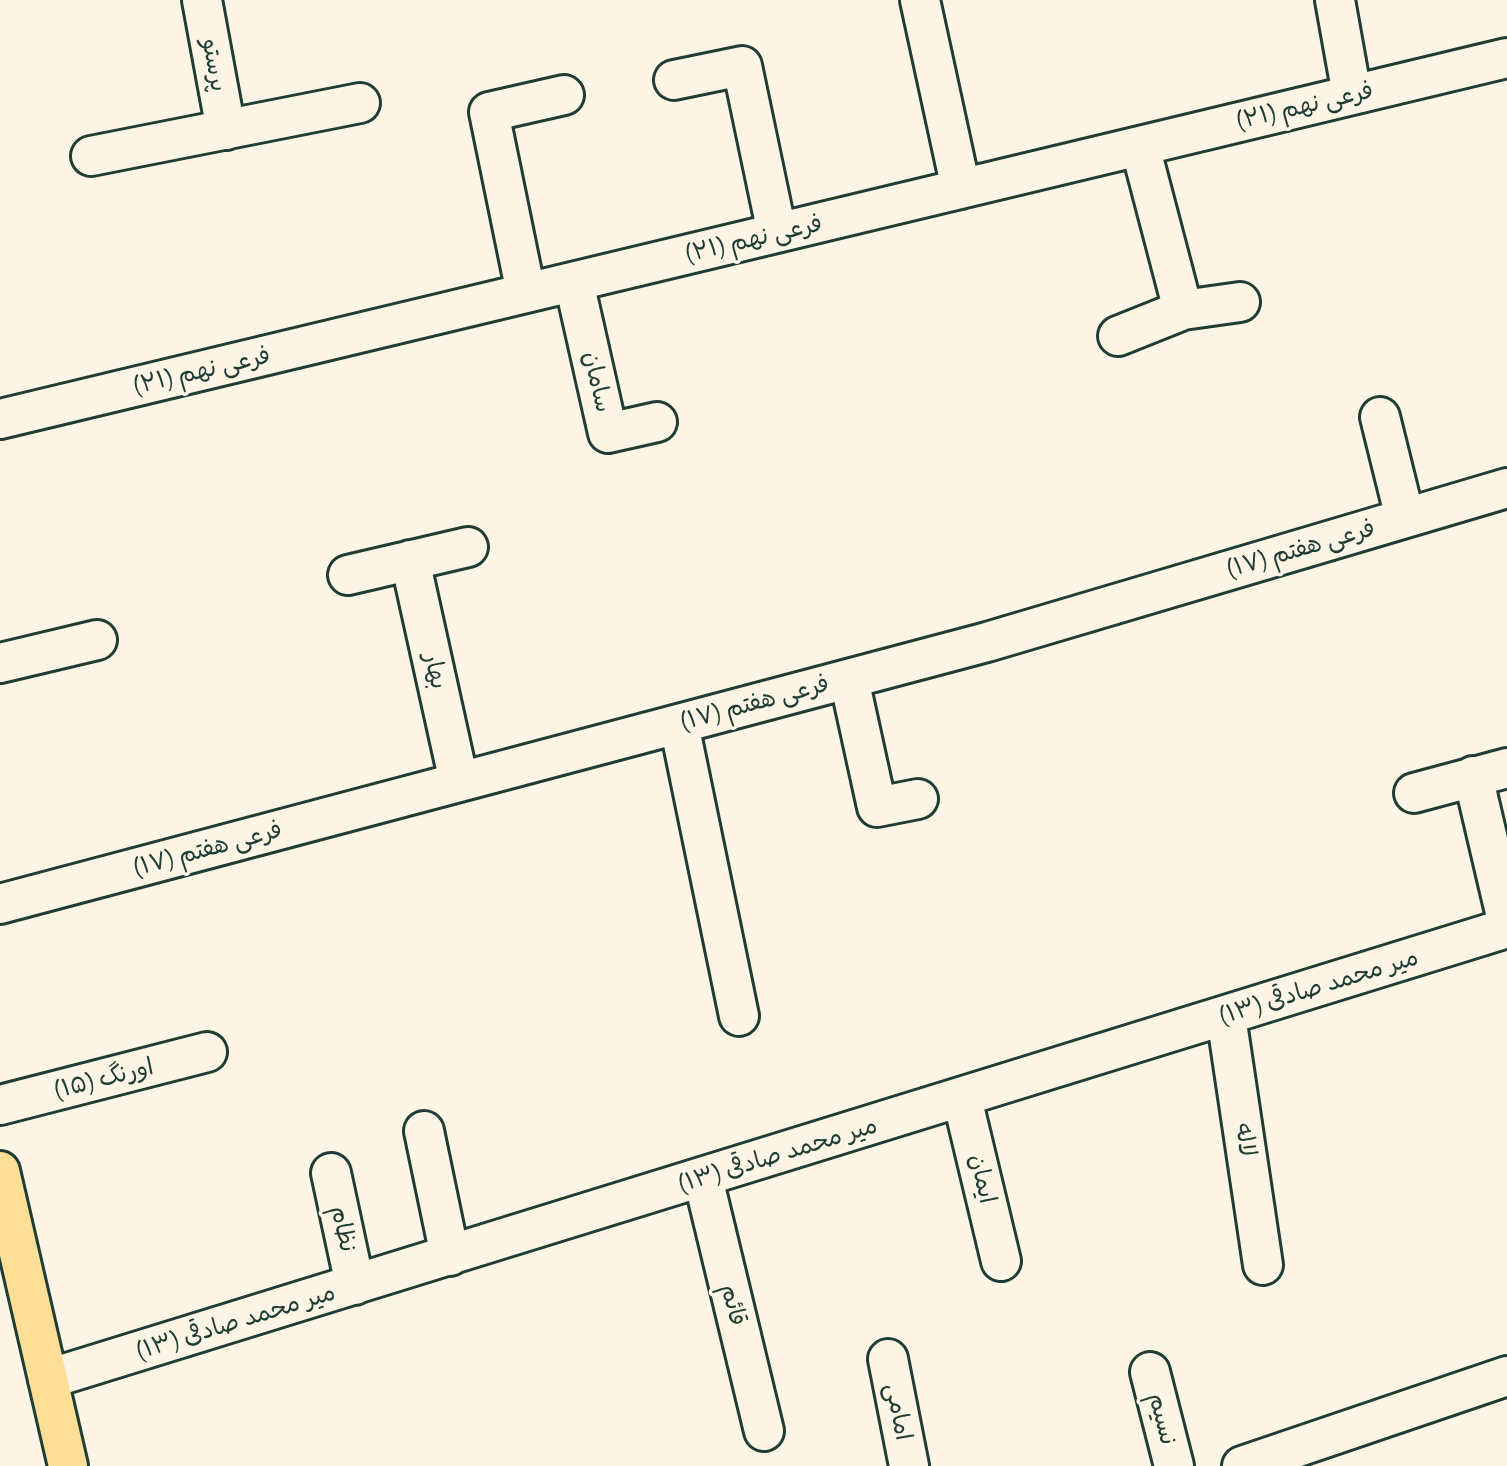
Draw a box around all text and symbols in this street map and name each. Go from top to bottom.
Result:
street label: پرستو [195,36,233,94]
street label: فرعی نهم (۲۱) [1234,76,1376,136]
street label: فرعی نهم (۲۱) [683,209,825,269]
street label: فرعی نهم (۲۱) [131,341,273,401]
street label: سامان [576,349,618,415]
street label: فرعی هفتم (۱۷) [1224,514,1378,584]
street label: بهار [417,650,453,692]
street label: فرعی هفتم (۱۷) [678,669,832,737]
street label: فرعی هفتم (۱۷) [131,815,285,883]
street label: میر محمد صادقی (۱۳) [1216,943,1422,1031]
street label: اورنگ (۱۵) [51,1053,157,1105]
street label: میر محمد صادقی (۱۳) [675,1111,881,1199]
street label: لاله [1228,1121,1262,1159]
street label: ایمان [962,1152,1002,1206]
street label: نظام [324,1203,362,1255]
street label: میر محمد صادقی (۱۳) [133,1278,339,1366]
street label: قائم [714,1281,752,1329]
street label: امامی [878,1381,918,1443]
street label: نسیم [1142,1390,1182,1448]

